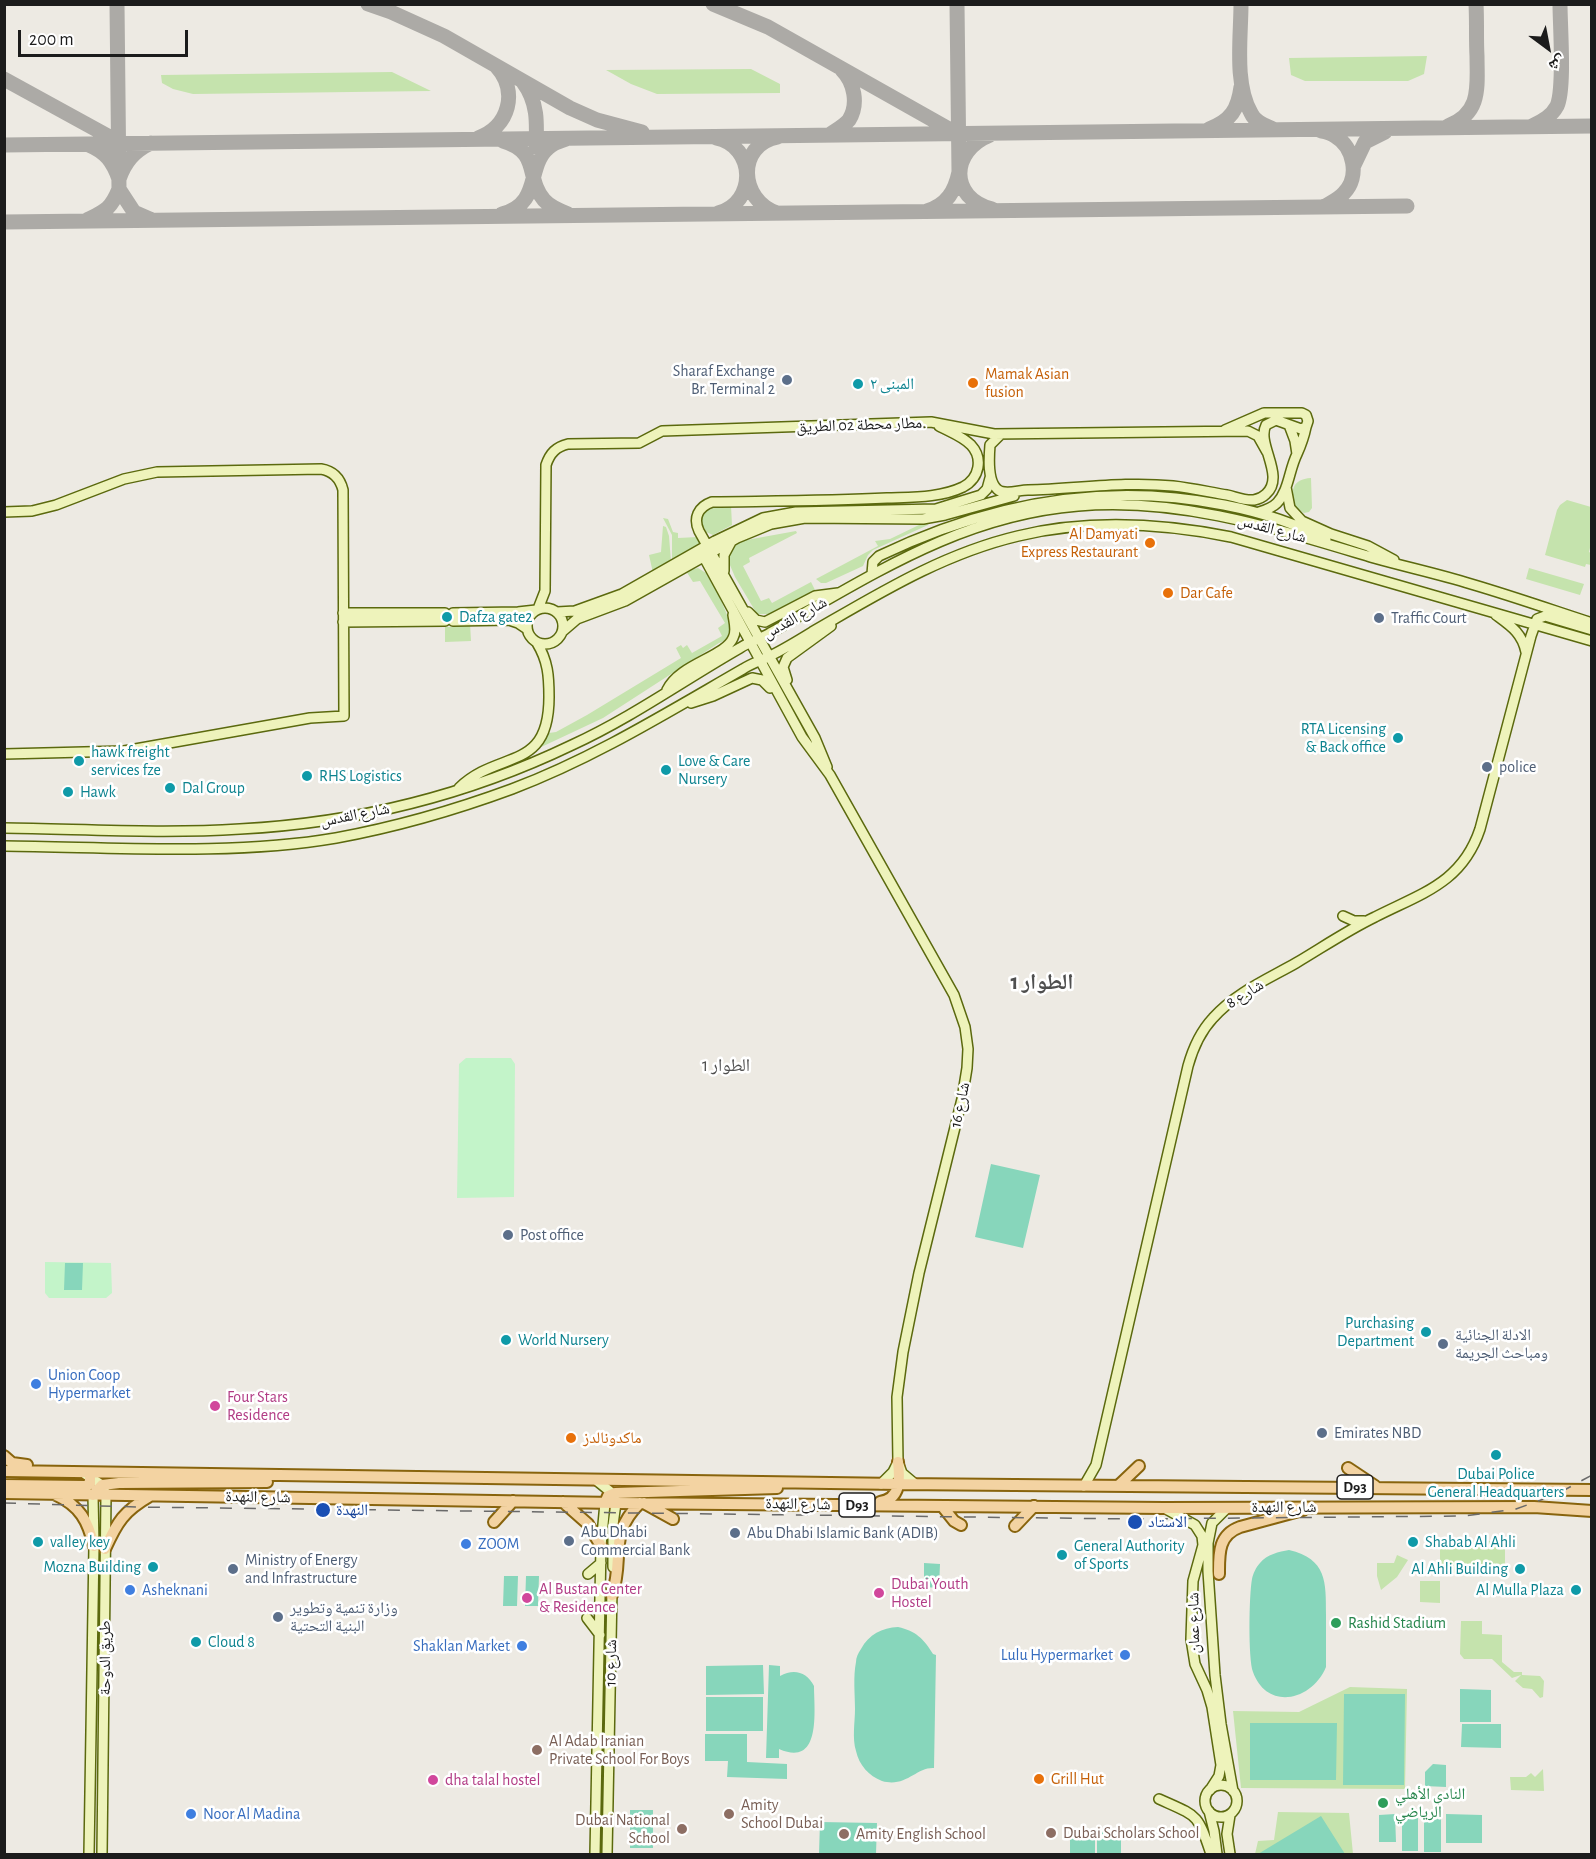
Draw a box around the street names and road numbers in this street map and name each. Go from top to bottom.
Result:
street label: مطار محطة 02 الطريق. [796,413,926,437]
street label: شارع القدس [1236,511,1308,547]
street label: شارع القدس [760,593,830,643]
street label: شارع القدس [319,799,391,831]
street label: شارع 8 [1223,975,1267,1013]
street label: شارع 16 [946,1080,974,1130]
road number: D93 [1337,1475,1373,1499]
street label: شارع النهدة [225,1487,291,1507]
road number: D93 [839,1493,875,1517]
street label: شارع النهدة [765,1494,831,1514]
street label: شارع النهدة [1251,1497,1317,1517]
street label: شارع عمان [1184,1592,1204,1654]
street label: طريق الدوحة [95,1620,115,1696]
street label: شارع 10 [601,1639,621,1687]

